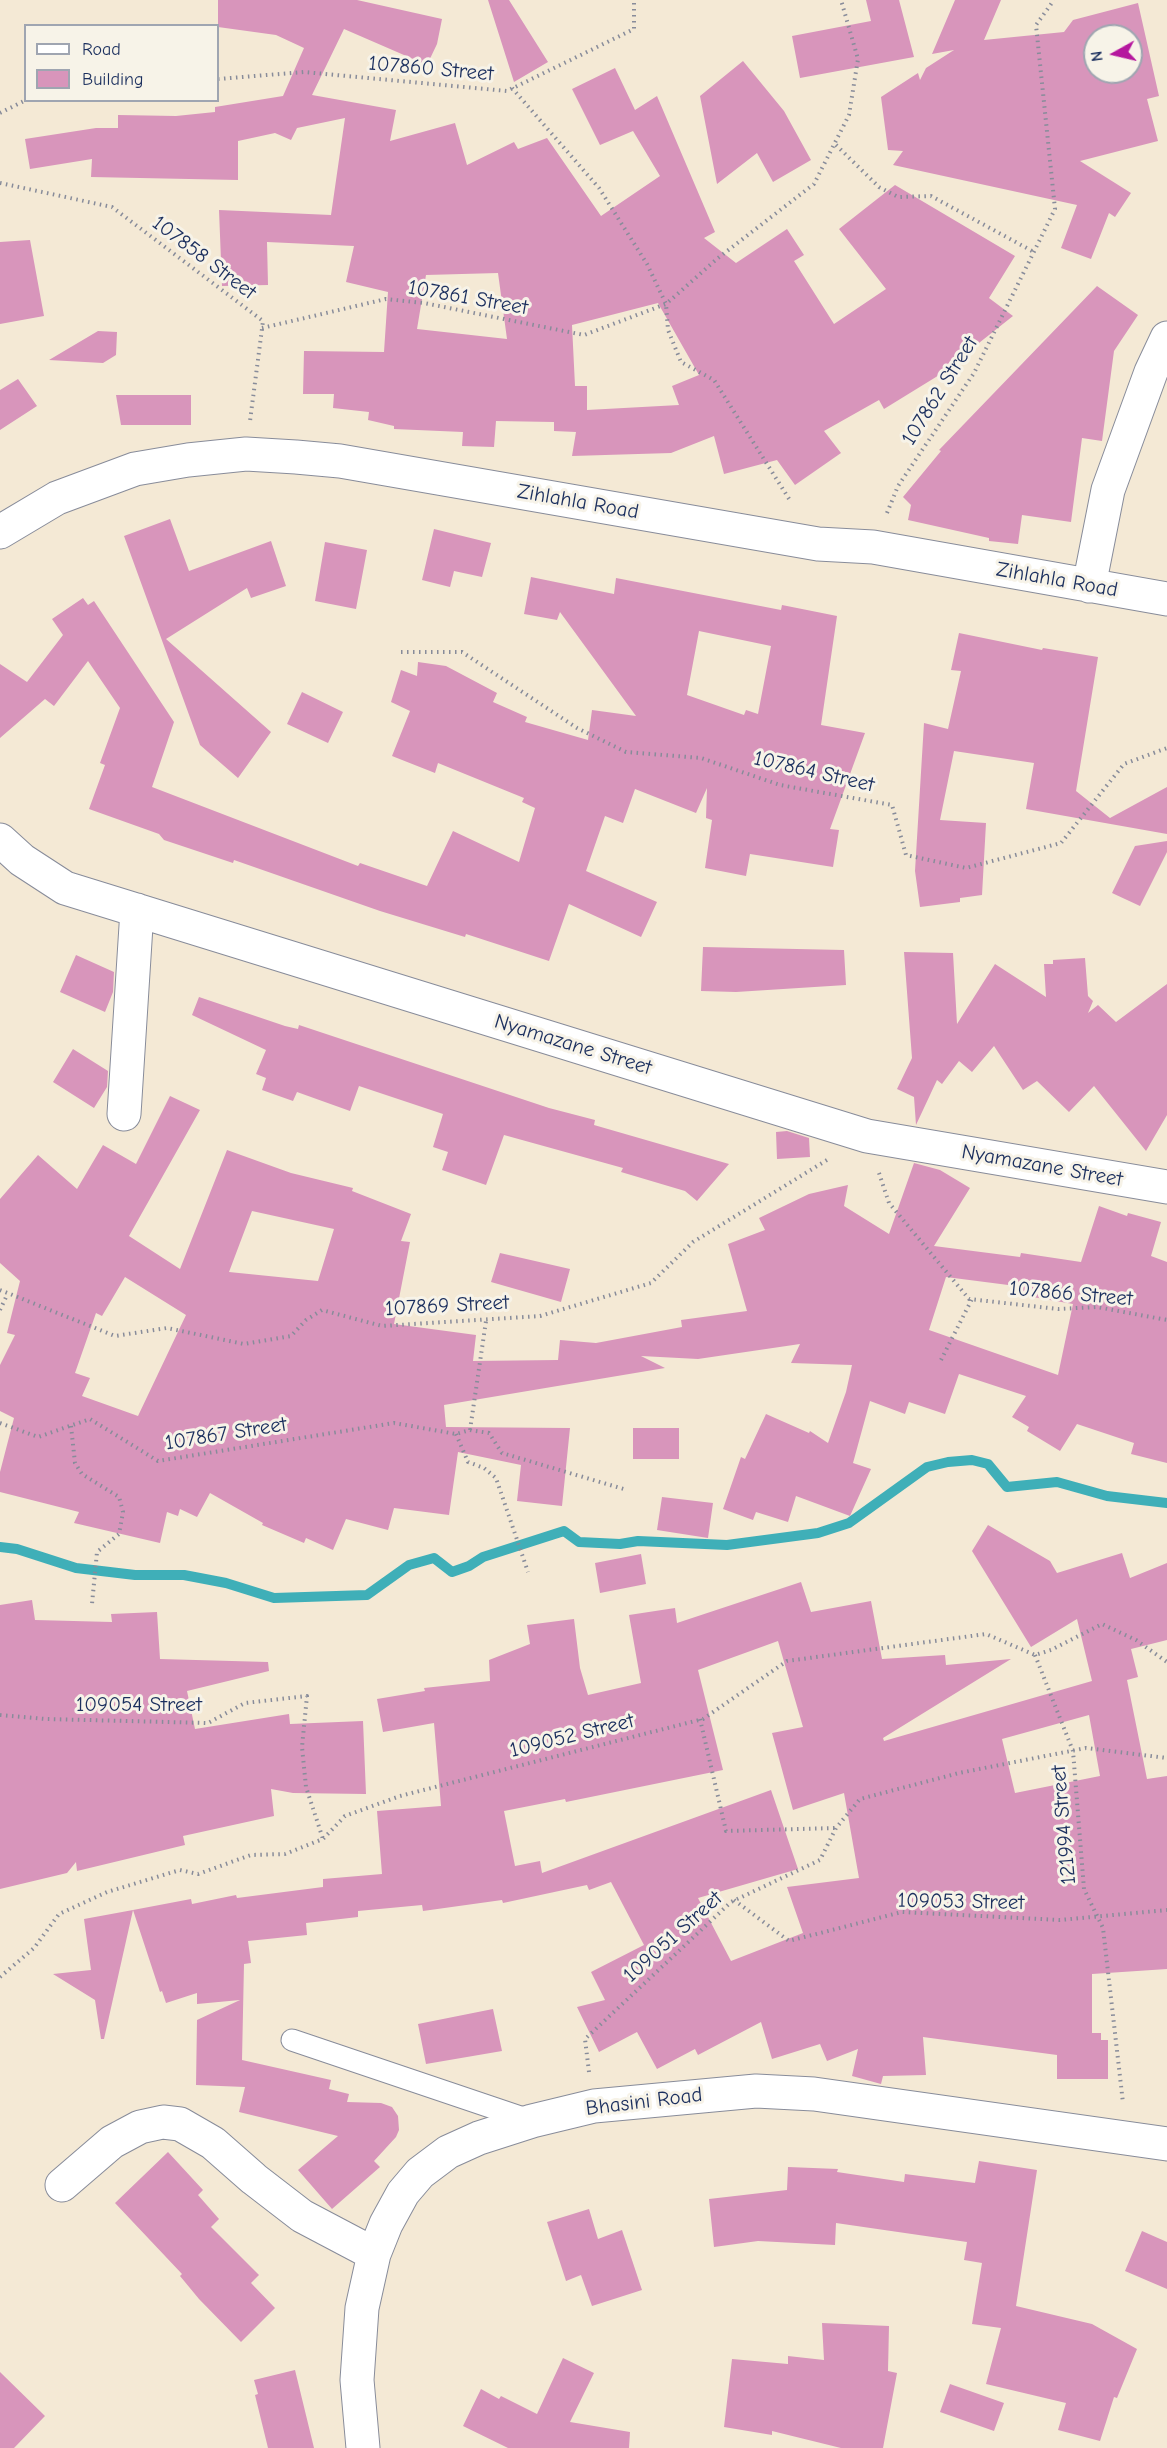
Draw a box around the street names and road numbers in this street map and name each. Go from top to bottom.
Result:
street label: 107860 Street [367,51,495,87]
street label: 107858 Street [147,211,261,305]
street label: 107861 Street [406,275,530,321]
street label: 107862 Street [897,332,983,450]
street label: Zihlahla Road [515,479,641,525]
street label: Zihlahla Road [994,557,1120,603]
street label: 107864 Street [751,746,877,798]
street label: Nyamazane Street [491,1009,655,1081]
street label: Nyamazane Street [959,1139,1125,1193]
street label: 107866 Street [1008,1276,1134,1312]
street label: 107869 Street [384,1290,510,1322]
street label: 107867 Street [163,1412,289,1456]
street label: 109054 Street [76,1692,202,1718]
street label: 109052 Street [507,1708,637,1764]
street label: 121994 Street [1046,1764,1082,1886]
street label: 109051 Street [618,1886,728,1988]
street label: 109053 Street [897,1888,1025,1916]
street label: Bhasini Road [584,2082,704,2122]

